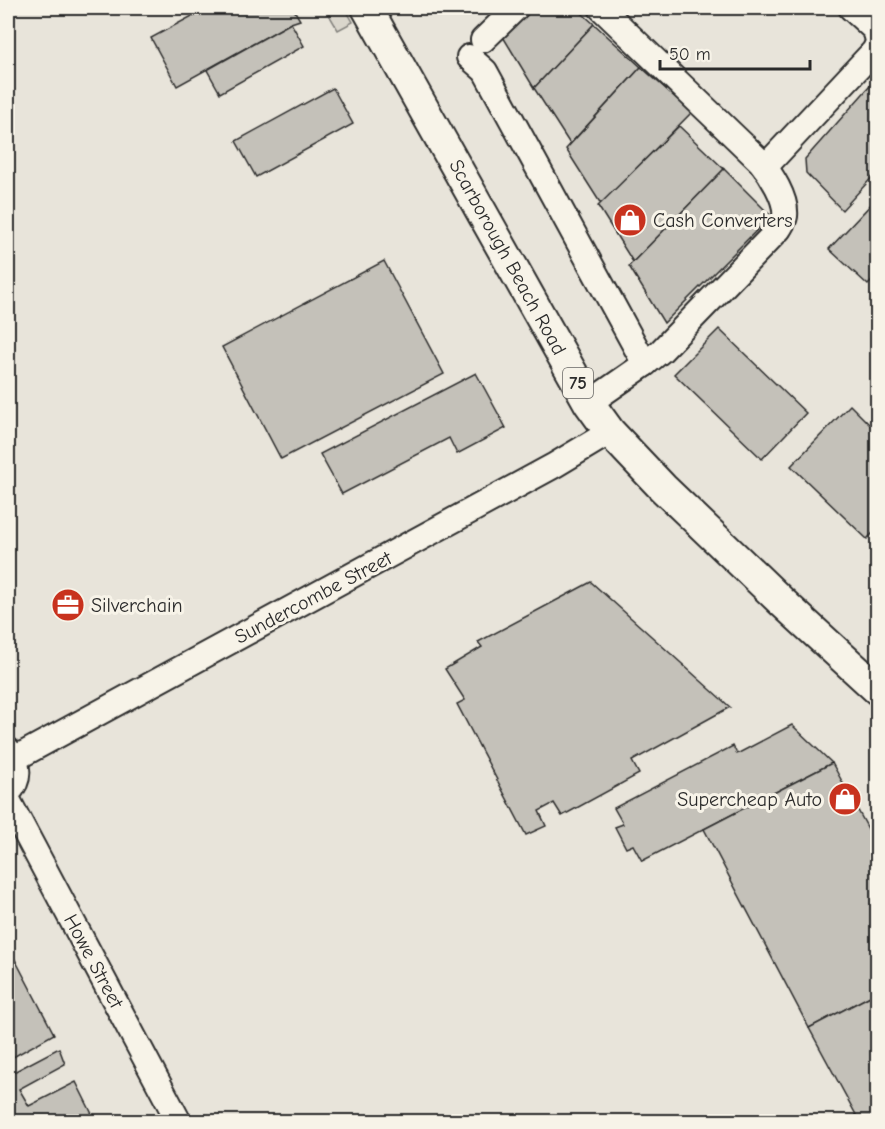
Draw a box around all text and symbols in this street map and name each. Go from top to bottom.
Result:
scale bar [660,33,810,71]
text: 50 m [669,44,711,65]
street label: Scarborough Beach Road [444,156,571,359]
shop icon: Cash Converters [612,202,648,238]
place label: Cash Converters [653,209,793,232]
road number: 75 [563,368,593,398]
street label: Sundercombe Street [231,546,397,649]
office icon: Silverchain [50,587,86,623]
place label: Silverchain [91,594,183,617]
shop icon: Supercheap Auto [827,781,863,817]
place label: Supercheap Auto [677,788,822,811]
street label: Howe Street [59,910,129,1013]

